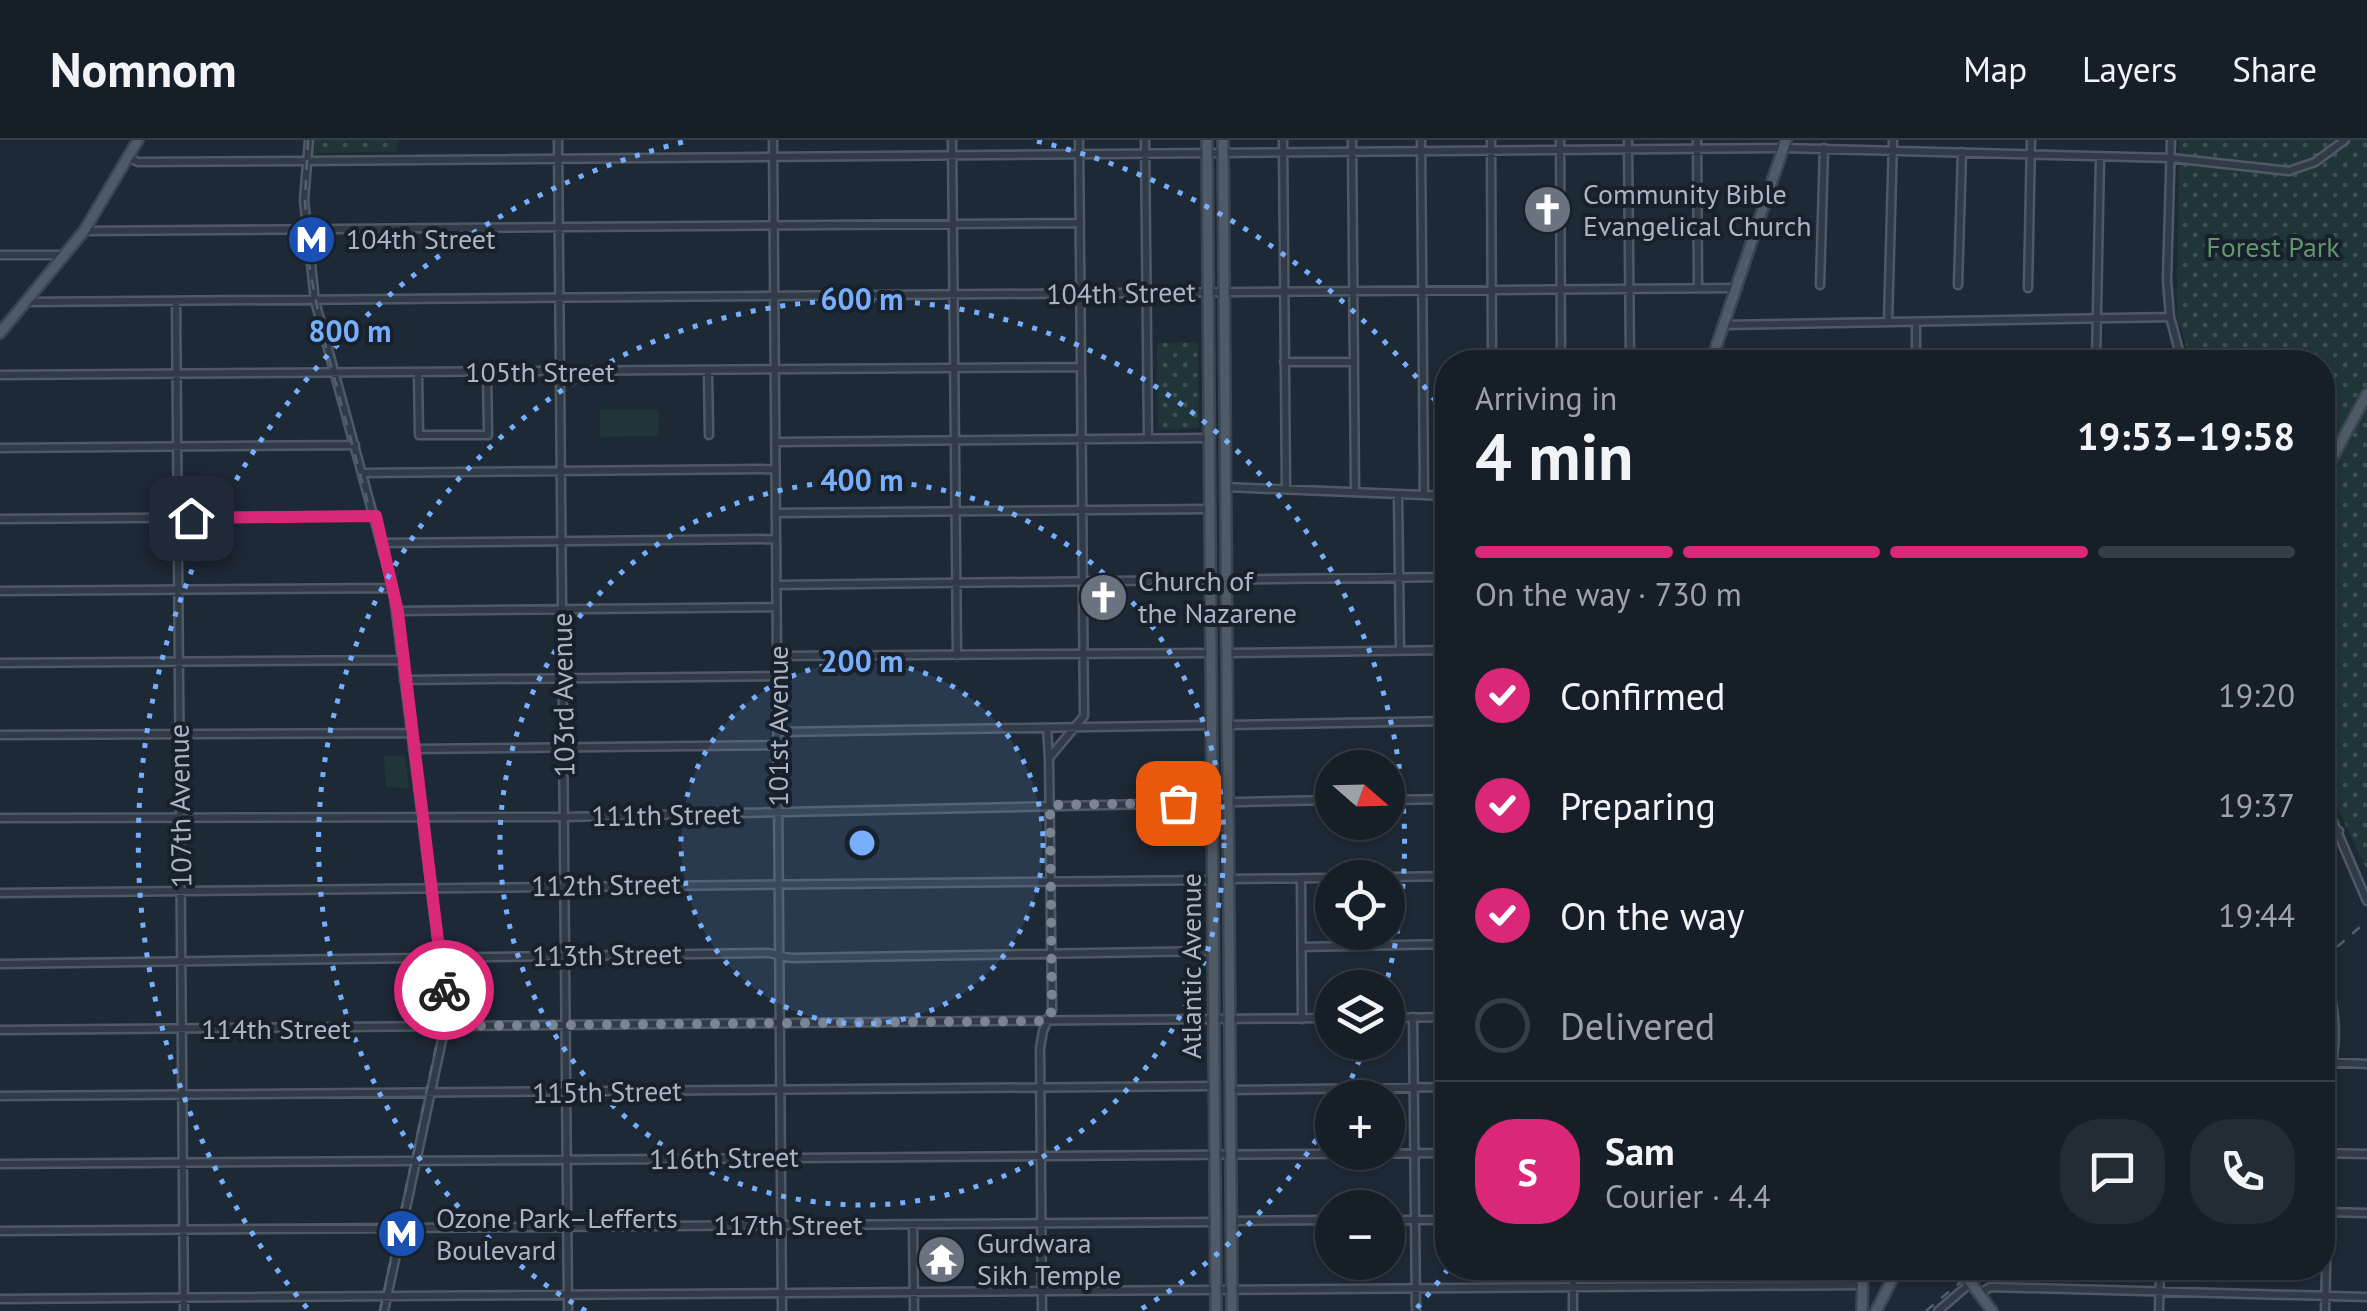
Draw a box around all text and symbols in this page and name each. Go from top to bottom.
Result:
text: Nomnom [50,38,237,100]
text: Map [1963,46,2027,92]
text: Layers [2082,46,2177,92]
text: Share [2232,46,2317,92]
place label: Community Bible Evangelical Church [1583,175,1812,244]
church icon: Community Bible Evangelical Church [1522,184,1574,236]
metro station icon: 104th Street [285,213,337,265]
place label: 104th Street [346,220,496,257]
park label: Forest Park [2206,228,2340,265]
street label: 104th Street [1046,273,1197,312]
text: 600 m [821,279,903,318]
text: 800 m [309,311,391,350]
street label: 105th Street [465,353,615,390]
text: Arriving in [1475,377,1617,419]
text: 19:53–19:58 [2077,411,2295,460]
text: 4 min [1475,414,1634,498]
text: 400 m [821,460,903,499]
pin [149,476,234,561]
icon: home [164,491,219,546]
place label: Church of the Nazarene [1138,562,1297,631]
church icon: Church of the Nazarene [1077,571,1129,623]
text: On the way · 730 m [1475,573,1742,615]
street label: 103rd Avenue [543,613,582,778]
text: 200 m [821,641,903,680]
street label: 101st Avenue [759,645,796,807]
icon: check [1475,668,1530,723]
text: Confirmed [1560,671,1726,720]
text: 19:20 [2218,674,2295,716]
street label: 107th Avenue [160,724,199,888]
north arrow [1315,750,1405,840]
map controls [1315,750,1405,1280]
pin [1136,761,1221,846]
icon: bag [1151,776,1206,831]
icon: check [1475,778,1530,833]
text: Preparing [1560,781,1716,830]
text: 19:37 [2218,784,2295,826]
street label: 111th Street [591,795,742,834]
centre of rings [844,825,880,861]
button: locate [1315,860,1405,950]
street label: 112th Street [531,865,682,904]
street label: Atlantic Avenue [1172,873,1209,1059]
icon: check [1475,888,1530,943]
text: On the way [1560,891,1745,940]
text: 19:44 [2218,894,2295,936]
street label: 113th Street [532,935,683,974]
courier [394,940,494,1040]
icon: bike [417,963,472,1018]
button: layers [1315,970,1405,1060]
text: Delivered [1560,1001,1715,1050]
street label: 114th Street [201,1010,351,1047]
street label: 115th Street [532,1072,683,1111]
button: + [1315,1080,1405,1170]
button: chat [2060,1119,2165,1224]
button: phone [2190,1119,2295,1224]
text: Sam [1605,1126,1675,1175]
street label: 116th Street [649,1138,800,1177]
text: S [1517,1147,1538,1196]
text: Courier · 4.4 [1605,1175,1771,1217]
button: − [1315,1190,1405,1280]
place label: Ozone Park–Lefferts Boulevard [436,1199,678,1268]
street label: 117th Street [714,1206,863,1243]
metro station icon: Ozone Park–Lefferts Boulevard [375,1208,427,1260]
place label: Gurdwara Sikh Temple [977,1224,1121,1293]
temple icon: Gurdwara Sikh Temple [916,1233,968,1285]

